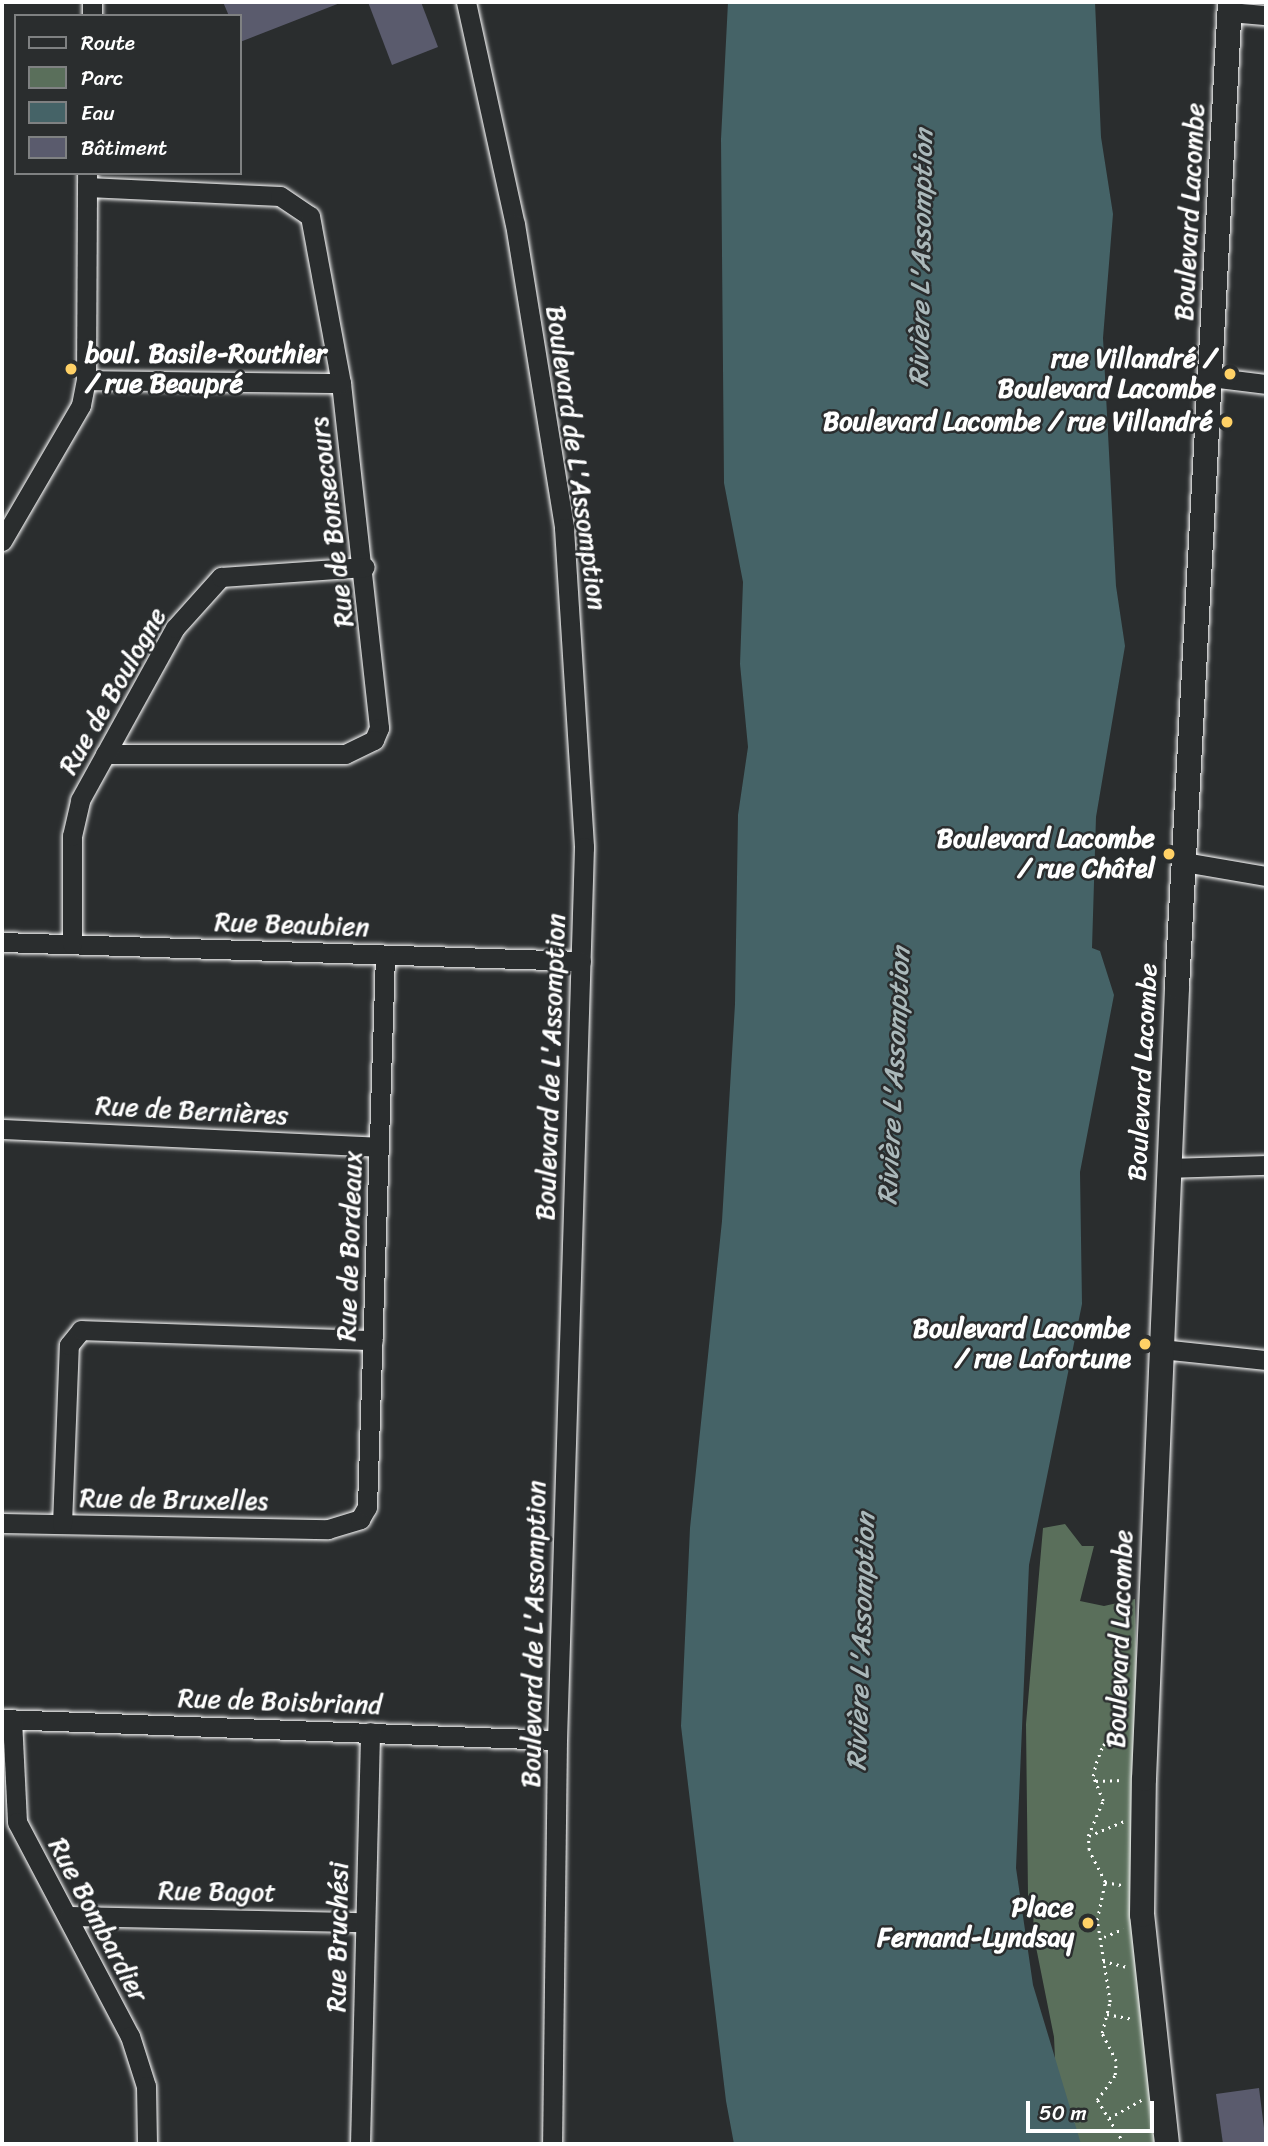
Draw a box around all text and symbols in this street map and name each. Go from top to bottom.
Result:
legend [14,14,242,175]
text: Route [81,24,135,62]
text: Parc [81,59,123,97]
text: Eau [81,94,114,132]
street label: Boulevard Lacombe [1169,103,1211,321]
water label: Rivière L'Assomption [902,128,940,388]
text: Bâtiment [81,129,167,167]
street label: Boulevard de L'Assomption [539,303,613,613]
place label: boul. Basile-Routhier / rue Beaupré [85,338,327,400]
place label: rue Villandré / Boulevard Lacombe [999,343,1216,404]
marker: boul. Basile-Routhier / rue Beaupré [63,361,79,377]
marker: rue Villandré / Boulevard Lacombe [1222,366,1238,382]
place label: Boulevard Lacombe / rue Villandré [822,406,1213,438]
street label: Rue de Bonsecours [303,413,361,631]
marker: Boulevard Lacombe / rue Villandré [1219,414,1235,430]
street label: Rue de Boulogne [52,602,174,780]
place label: Boulevard Lacombe / rue Châtel [938,823,1155,884]
marker: Boulevard Lacombe / rue Châtel [1161,846,1177,862]
street label: Rue Beaubien [214,907,370,943]
street label: Boulevard de L'Assomption [530,912,572,1222]
water label: Rivière L'Assomption [870,946,918,1206]
street label: Boulevard Lacombe [1122,963,1164,1181]
street label: Rue de Bernières [94,1090,290,1132]
street label: Rue de Bordeaux [331,1150,369,1342]
place label: Boulevard Lacombe / rue Lafortune [914,1313,1131,1374]
marker: Boulevard Lacombe / rue Lafortune [1137,1336,1153,1352]
street label: Boulevard de L'Assomption [516,1479,552,1789]
street label: Rue de Bruxelles [78,1483,270,1517]
water label: Rivière L'Assomption [840,1512,882,1772]
street label: Boulevard Lacombe [1101,1530,1139,1748]
street label: Rue de Boisbriand [177,1683,383,1721]
street label: Rue Bombardier [42,1832,154,2008]
street label: Rue Bruchési [321,1862,355,2012]
street label: Rue Bagot [158,1875,276,1909]
place label: Place Fernand-Lyndsay [877,1892,1074,1954]
marker: Place Fernand-Lyndsay [1080,1915,1096,1931]
scale bar [1030,2086,1158,2130]
text: 50 m [1039,2094,1087,2132]

